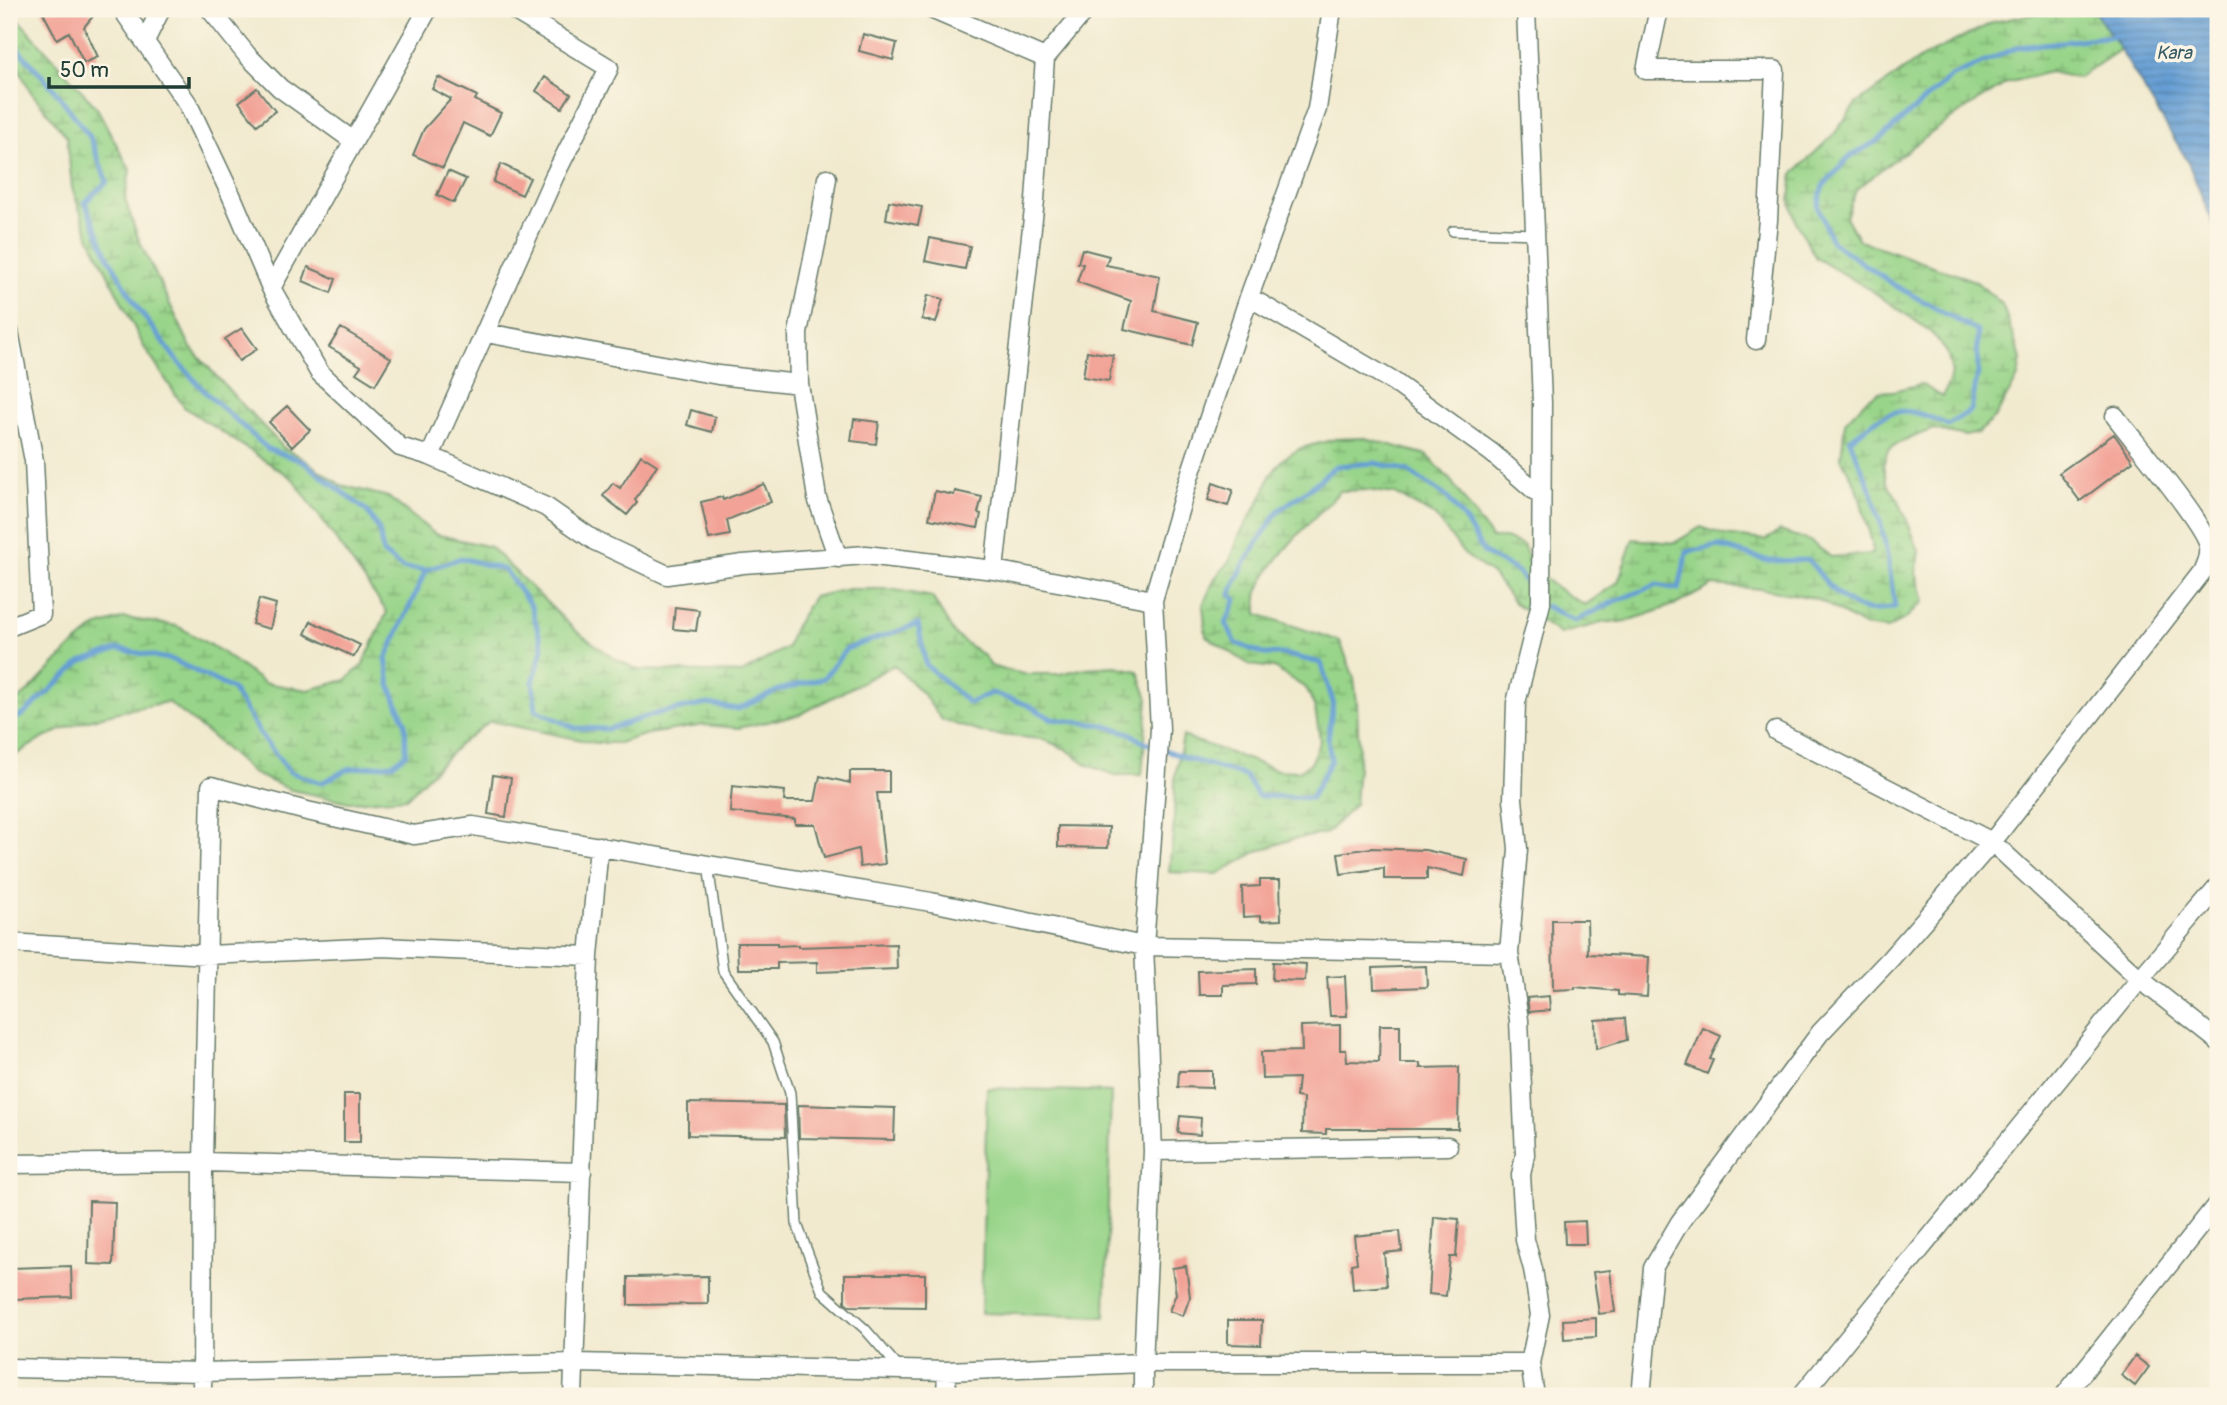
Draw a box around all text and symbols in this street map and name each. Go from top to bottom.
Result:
water label: Kara [2156,41,2193,65]
scale bar [49,46,189,90]
text: 50 m [60,57,109,84]

